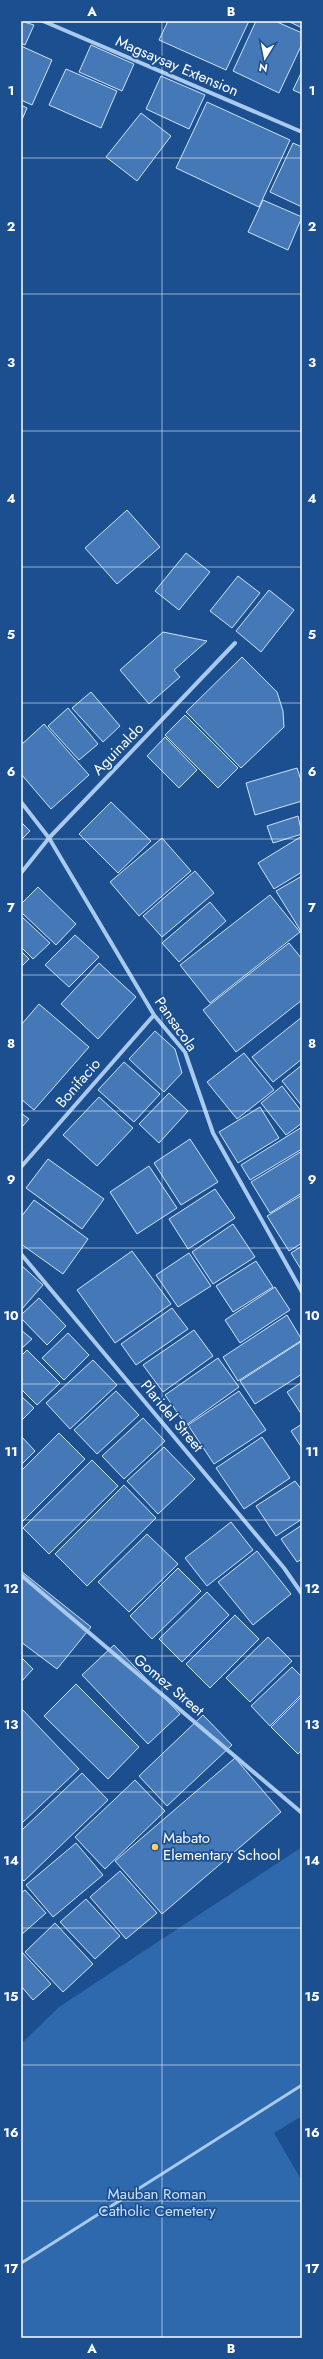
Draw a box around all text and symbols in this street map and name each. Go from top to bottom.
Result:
text: A [86,2,97,21]
text: B [227,2,236,21]
street label: Magsaysay Extension [112,30,242,102]
north arrow [245,38,285,78]
text: N [258,59,269,76]
text: 1 [8,81,14,100]
text: 1 [309,81,315,100]
text: 2 [7,217,15,236]
text: 2 [308,217,316,236]
text: 3 [7,353,15,372]
text: 3 [308,353,316,372]
text: 4 [6,489,16,508]
text: 4 [307,489,317,508]
text: 5 [7,625,15,644]
text: 5 [308,625,316,644]
street label: Aguinaldo [87,718,149,780]
text: 6 [7,762,16,781]
text: 6 [308,762,317,781]
text: 7 [7,898,15,917]
text: 7 [308,898,316,917]
street label: Pansacola [149,992,203,1056]
text: 8 [7,1034,15,1053]
text: 8 [308,1034,316,1053]
street label: Bonifacio [50,1053,106,1113]
text: 9 [7,1170,16,1189]
text: 9 [308,1170,317,1189]
text: 10 [3,1306,19,1325]
text: 10 [304,1306,320,1325]
street label: Plaridel Street [135,1375,209,1457]
text: 11 [4,1442,18,1461]
text: 11 [305,1442,319,1461]
text: 12 [3,1579,19,1598]
text: 12 [304,1579,320,1598]
street label: Gomez Street [129,1649,209,1721]
text: 13 [4,1715,18,1734]
text: 13 [305,1715,319,1734]
place label: Mabato Elementary School [163,1827,280,1866]
marker: Mabato Elementary School [150,1842,160,1852]
text: 14 [3,1851,19,1870]
text: 14 [304,1851,320,1870]
text: 15 [3,1987,19,2006]
text: 15 [304,1987,320,2006]
text: 16 [3,2123,19,2142]
text: 16 [304,2123,320,2142]
park label: Mauban Roman Catholic Cemetery [98,2183,216,2222]
text: 17 [4,2259,18,2278]
text: 17 [305,2259,319,2278]
text: A [86,2339,97,2358]
text: B [227,2339,236,2358]

